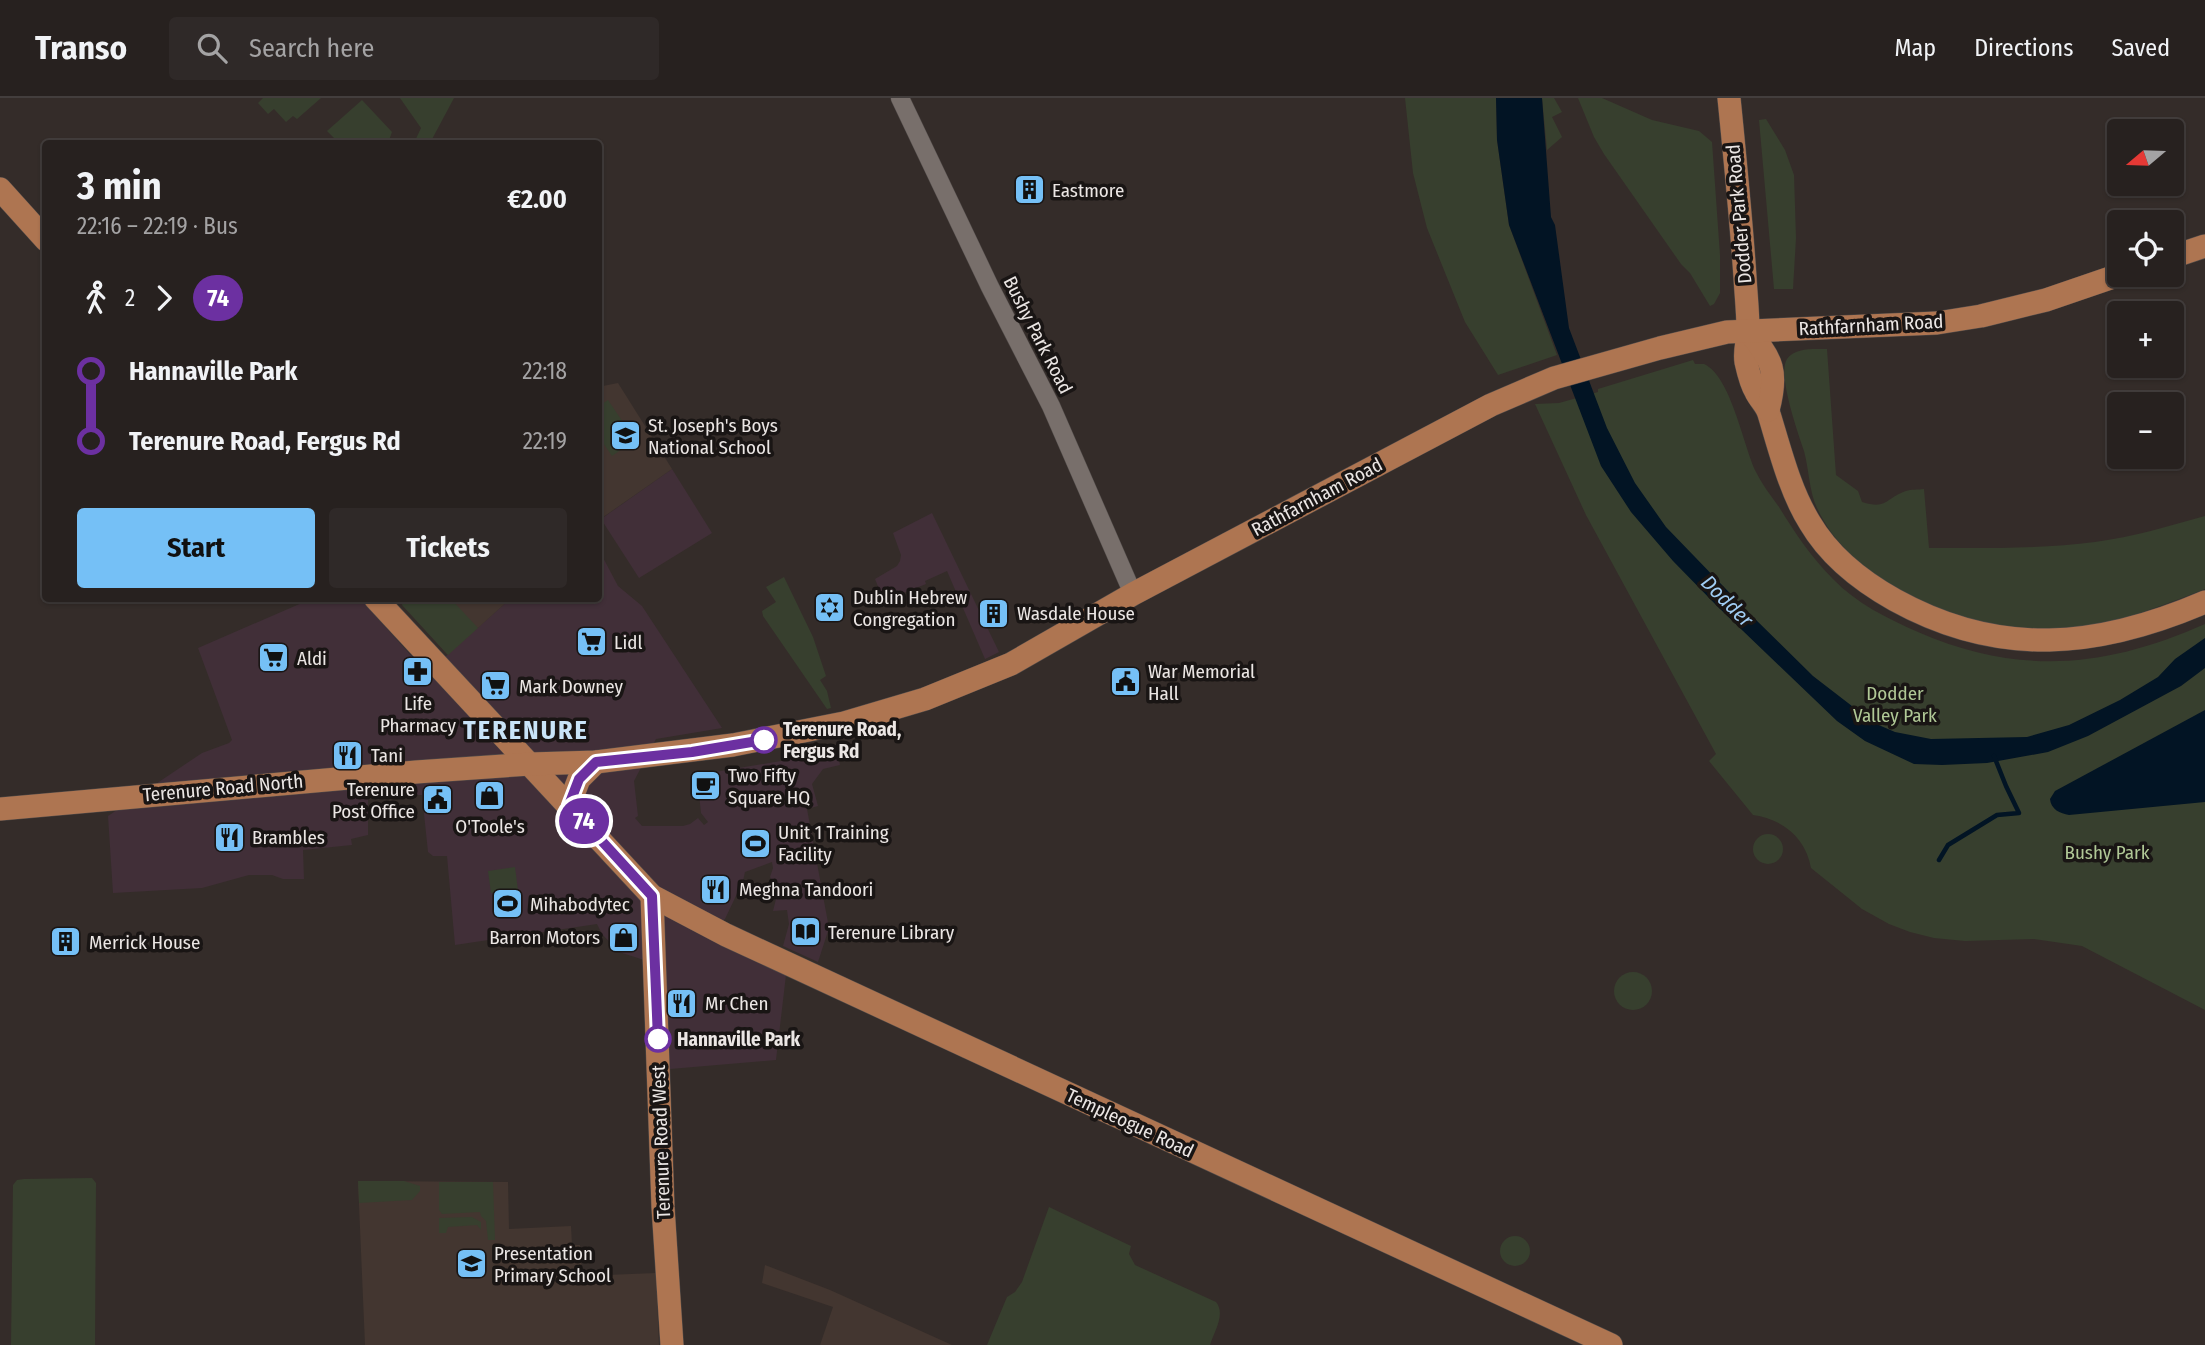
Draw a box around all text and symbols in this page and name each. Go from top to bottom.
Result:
search box [169,17,659,80]
text: Transo [35,28,127,68]
icon: search [193,29,231,67]
text: Search here [249,33,374,64]
text: Map [1895,34,1936,62]
text: Directions [1974,34,2073,62]
text: Saved [2111,34,2170,62]
north arrow [2107,119,2184,196]
map controls [2107,119,2184,469]
street label: Dodder Park Road [1721,144,1757,284]
text: 3 min [77,163,162,209]
building icon: Eastmore [1012,173,1046,207]
place label: Eastmore [1052,179,1124,202]
text: €2.00 [507,184,567,215]
button: locate [2107,210,2184,287]
text: 22:16 – 22:19 · Bus [77,212,238,240]
street label: Bushy Park Road [999,272,1077,398]
icon: walk [77,279,115,317]
icon: forward [145,279,183,317]
text: 2 [125,284,135,312]
text: 74 [207,284,229,312]
button: + [2107,301,2184,378]
street label: Rathfarnham Road [1798,310,1944,340]
text: Hannaville Park [129,356,298,387]
text: 22:18 [522,357,567,385]
button: − [2107,392,2184,469]
place label: St. Joseph's Boys National School [648,414,778,459]
school or university icon: St. Joseph's Boys National School [608,419,642,453]
text: Terenure Road, Fergus Rd [129,426,401,457]
text: 22:19 [523,427,567,455]
street label: Rathfarnham Road [1248,453,1386,541]
button: Start [77,508,315,588]
button: Tickets [329,508,567,588]
water label: Dodder [1696,570,1759,633]
place label: Dublin Hebrew Congregation [853,586,968,631]
synagogue icon: Dublin Hebrew Congregation [813,591,847,625]
building icon: Wasdale House [977,596,1011,630]
place label: Wasdale House [1017,602,1135,625]
supermarket icon: Lidl [574,625,608,659]
place label: Lidl [614,631,642,654]
supermarket icon: Aldi [257,641,291,675]
place label: Aldi [297,647,327,670]
pharmacy icon: Life Pharmacy [401,655,435,689]
place label: War Memorial Hall [1148,660,1255,705]
public building icon: War Memorial Hall [1108,665,1142,699]
supermarket icon: Mark Downey [479,669,513,703]
place label: Mark Downey [519,675,624,698]
park label: Dodder Valley Park [1853,682,1937,727]
place label: Life Pharmacy [380,692,457,737]
district label: TERENURE [463,715,589,746]
place label: Terenure Road, Fergus Rd [783,718,901,763]
marker: Terenure Road, Fergus Rd [751,727,777,753]
restaurant icon: Tani [331,738,365,772]
place label: Tani [371,744,403,767]
place label: Two Fifty Square HQ [728,764,810,809]
cafe icon: Two Fifty Square HQ [688,769,722,803]
street label: Terenure Road North [142,770,304,806]
place label: Terenure Post Office [332,778,415,823]
shop icon: O'Toole's [473,778,507,812]
public building icon: Terenure Post Office [421,783,455,817]
line badge: 74 [552,798,616,844]
text: 74 [573,807,595,835]
place label: O'Toole's [455,815,525,838]
restaurant icon: Brambles [212,820,246,854]
place label: Unit 1 Training Facility [778,821,889,866]
place label: Brambles [252,826,325,849]
sports icon: Unit 1 Training Facility [738,826,772,860]
park label: Bushy Park [2064,841,2150,864]
restaurant icon: Meghna Tandoori [699,872,733,906]
place label: Meghna Tandoori [739,878,873,901]
sports icon: Mihabodytec [490,887,524,921]
place label: Mihabodytec [530,893,630,916]
library icon: Terenure Library [788,915,822,949]
shop icon: Barron Motors [606,920,640,954]
place label: Terenure Library [828,921,955,944]
building icon: Merrick House [49,925,83,959]
place label: Barron Motors [489,926,600,949]
place label: Merrick House [89,931,200,954]
restaurant icon: Mr Chen [665,986,699,1020]
place label: Mr Chen [705,992,768,1015]
marker: Hannaville Park [645,1026,671,1052]
place label: Hannaville Park [677,1028,801,1051]
street label: Terenure Road West [647,1064,675,1219]
street label: Templeogue Road [1063,1083,1197,1163]
place label: Presentation Primary School [494,1242,611,1287]
school or university icon: Presentation Primary School [454,1247,488,1281]

